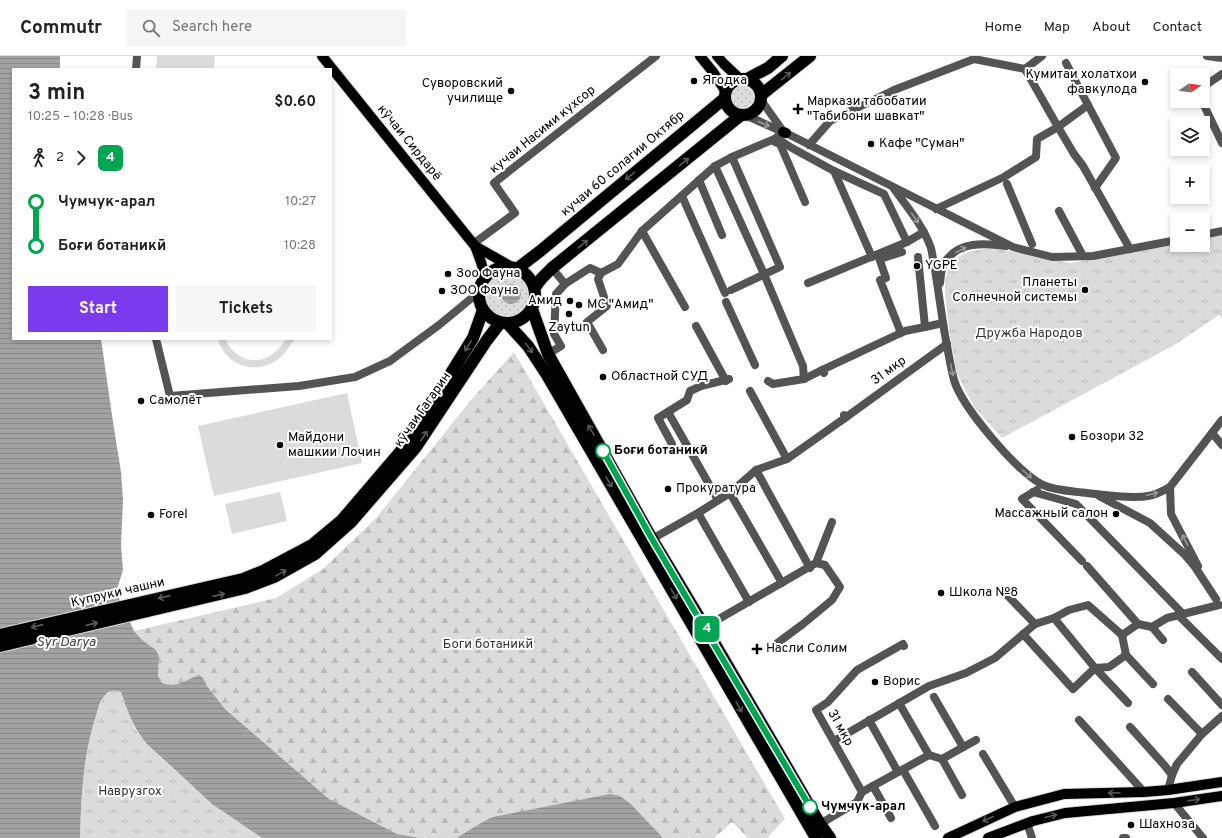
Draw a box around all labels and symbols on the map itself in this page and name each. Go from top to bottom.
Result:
place label: Кумитаи холатхои фавкулода [1026,67,1137,98]
north arrow [1170,68,1210,108]
one-way arrow [781,72,791,81]
place label: Ягодка [702,73,747,89]
place label: Суворовский училище [422,76,503,107]
marker: Ягодка [689,76,699,86]
marker: Кумитаи холатхои фавкулода [1140,77,1150,87]
street label: кучаи Насими кухсор [487,82,599,178]
marker: Суворовский училище [506,86,516,96]
place label: Маркази табобатии "Табибони шавкат" [807,94,927,125]
street label: кӯчаи Сирдарё [373,102,445,184]
marker: Маркази табобатии "Табибони шавкат" [792,103,804,115]
street label: кучаи 60 солагии Октябр [558,108,688,220]
one-way arrow [758,120,770,128]
place label: Кафе "Суман" [879,136,965,152]
marker: Кафе "Суман" [866,139,876,149]
one-way arrow [678,157,689,166]
one-way arrow [625,172,636,181]
one-way arrow [911,212,919,223]
one-way arrow [577,239,588,248]
one-way arrow [955,246,967,253]
place label: YGPE [925,258,958,274]
marker: YGPE [912,261,922,271]
place label: Зоо Фауна [456,266,520,282]
marker: Зоо Фауна [443,269,453,279]
place label: Планеты Солнечной системы [952,275,1077,306]
place label: ЗОО Фауна [450,283,519,299]
marker: Планеты Солнечной системы [1080,285,1090,295]
marker: ЗОО Фауна [437,286,447,296]
place label: Амид [528,293,562,309]
marker: Амид [565,296,575,306]
place label: МС "Амид" [587,297,653,313]
marker: МС "Амид" [574,300,584,310]
marker: Zaytun [564,309,574,319]
place label: Zaytun [548,320,590,336]
park label: Дружба Народов [975,326,1083,342]
one-way arrow [464,340,472,351]
one-way arrow [525,343,533,354]
street label: 31 мкр [868,353,910,389]
one-way arrow [948,364,956,377]
street label: кӯчаи Гагарин [391,369,455,451]
place label: Областной СУД [611,369,708,385]
marker: Областной СУД [598,372,608,382]
place label: Самолёт [149,393,202,409]
marker: Самолёт [136,396,146,406]
one-way arrow [586,424,594,436]
place label: Бозори 32 [1080,429,1144,445]
place label: Майдони машкии Лочин [288,430,381,461]
one-way arrow [420,430,428,442]
marker: Бозори 32 [1067,432,1077,442]
marker: Майдони машкии Лочин [275,440,285,450]
marker: Боғи ботаникӣ [595,443,611,459]
place label: Боғи ботаникӣ [614,443,708,459]
one-way arrow [1022,469,1032,478]
one-way arrow [605,476,613,488]
place label: Прокуратура [676,481,756,497]
marker: Прокуратура [663,484,673,494]
one-way arrow [1146,490,1159,498]
place label: Массажный салон [994,506,1108,522]
place label: Forel [159,507,188,523]
marker: Массажный салон [1111,509,1121,519]
marker: Forel [146,510,156,520]
one-way arrow [1181,534,1188,546]
one-way arrow [275,569,287,577]
street label: Купруки чашни [70,574,166,612]
place label: Школа №8 [949,585,1018,601]
one-way arrow [670,588,678,600]
marker: Школа №8 [936,588,946,598]
one-way arrow [212,590,225,598]
one-way arrow [158,594,171,602]
line badge: 4 [694,616,720,642]
one-way arrow [86,620,99,628]
one-way arrow [31,623,44,631]
water label: Syr Darya [36,634,96,651]
park label: Боги ботаникй [443,637,533,653]
place label: Насли Солим [766,641,847,657]
marker: Насли Солим [751,643,763,655]
place label: Ворис [883,674,921,690]
marker: Ворис [870,677,880,687]
one-way arrow [735,701,743,713]
street label: 31 мкр [823,707,857,749]
park label: Наврузгох [98,784,162,800]
one-way arrow [1108,789,1121,796]
one-way arrow [1187,796,1200,804]
marker: Чумчук-арал [802,799,818,815]
place label: Чумчук-арал [821,799,905,815]
one-way arrow [1045,812,1058,820]
one-way arrow [982,816,994,823]
place label: Шахноза [1139,817,1195,833]
marker: Шахноза [1126,820,1136,830]

